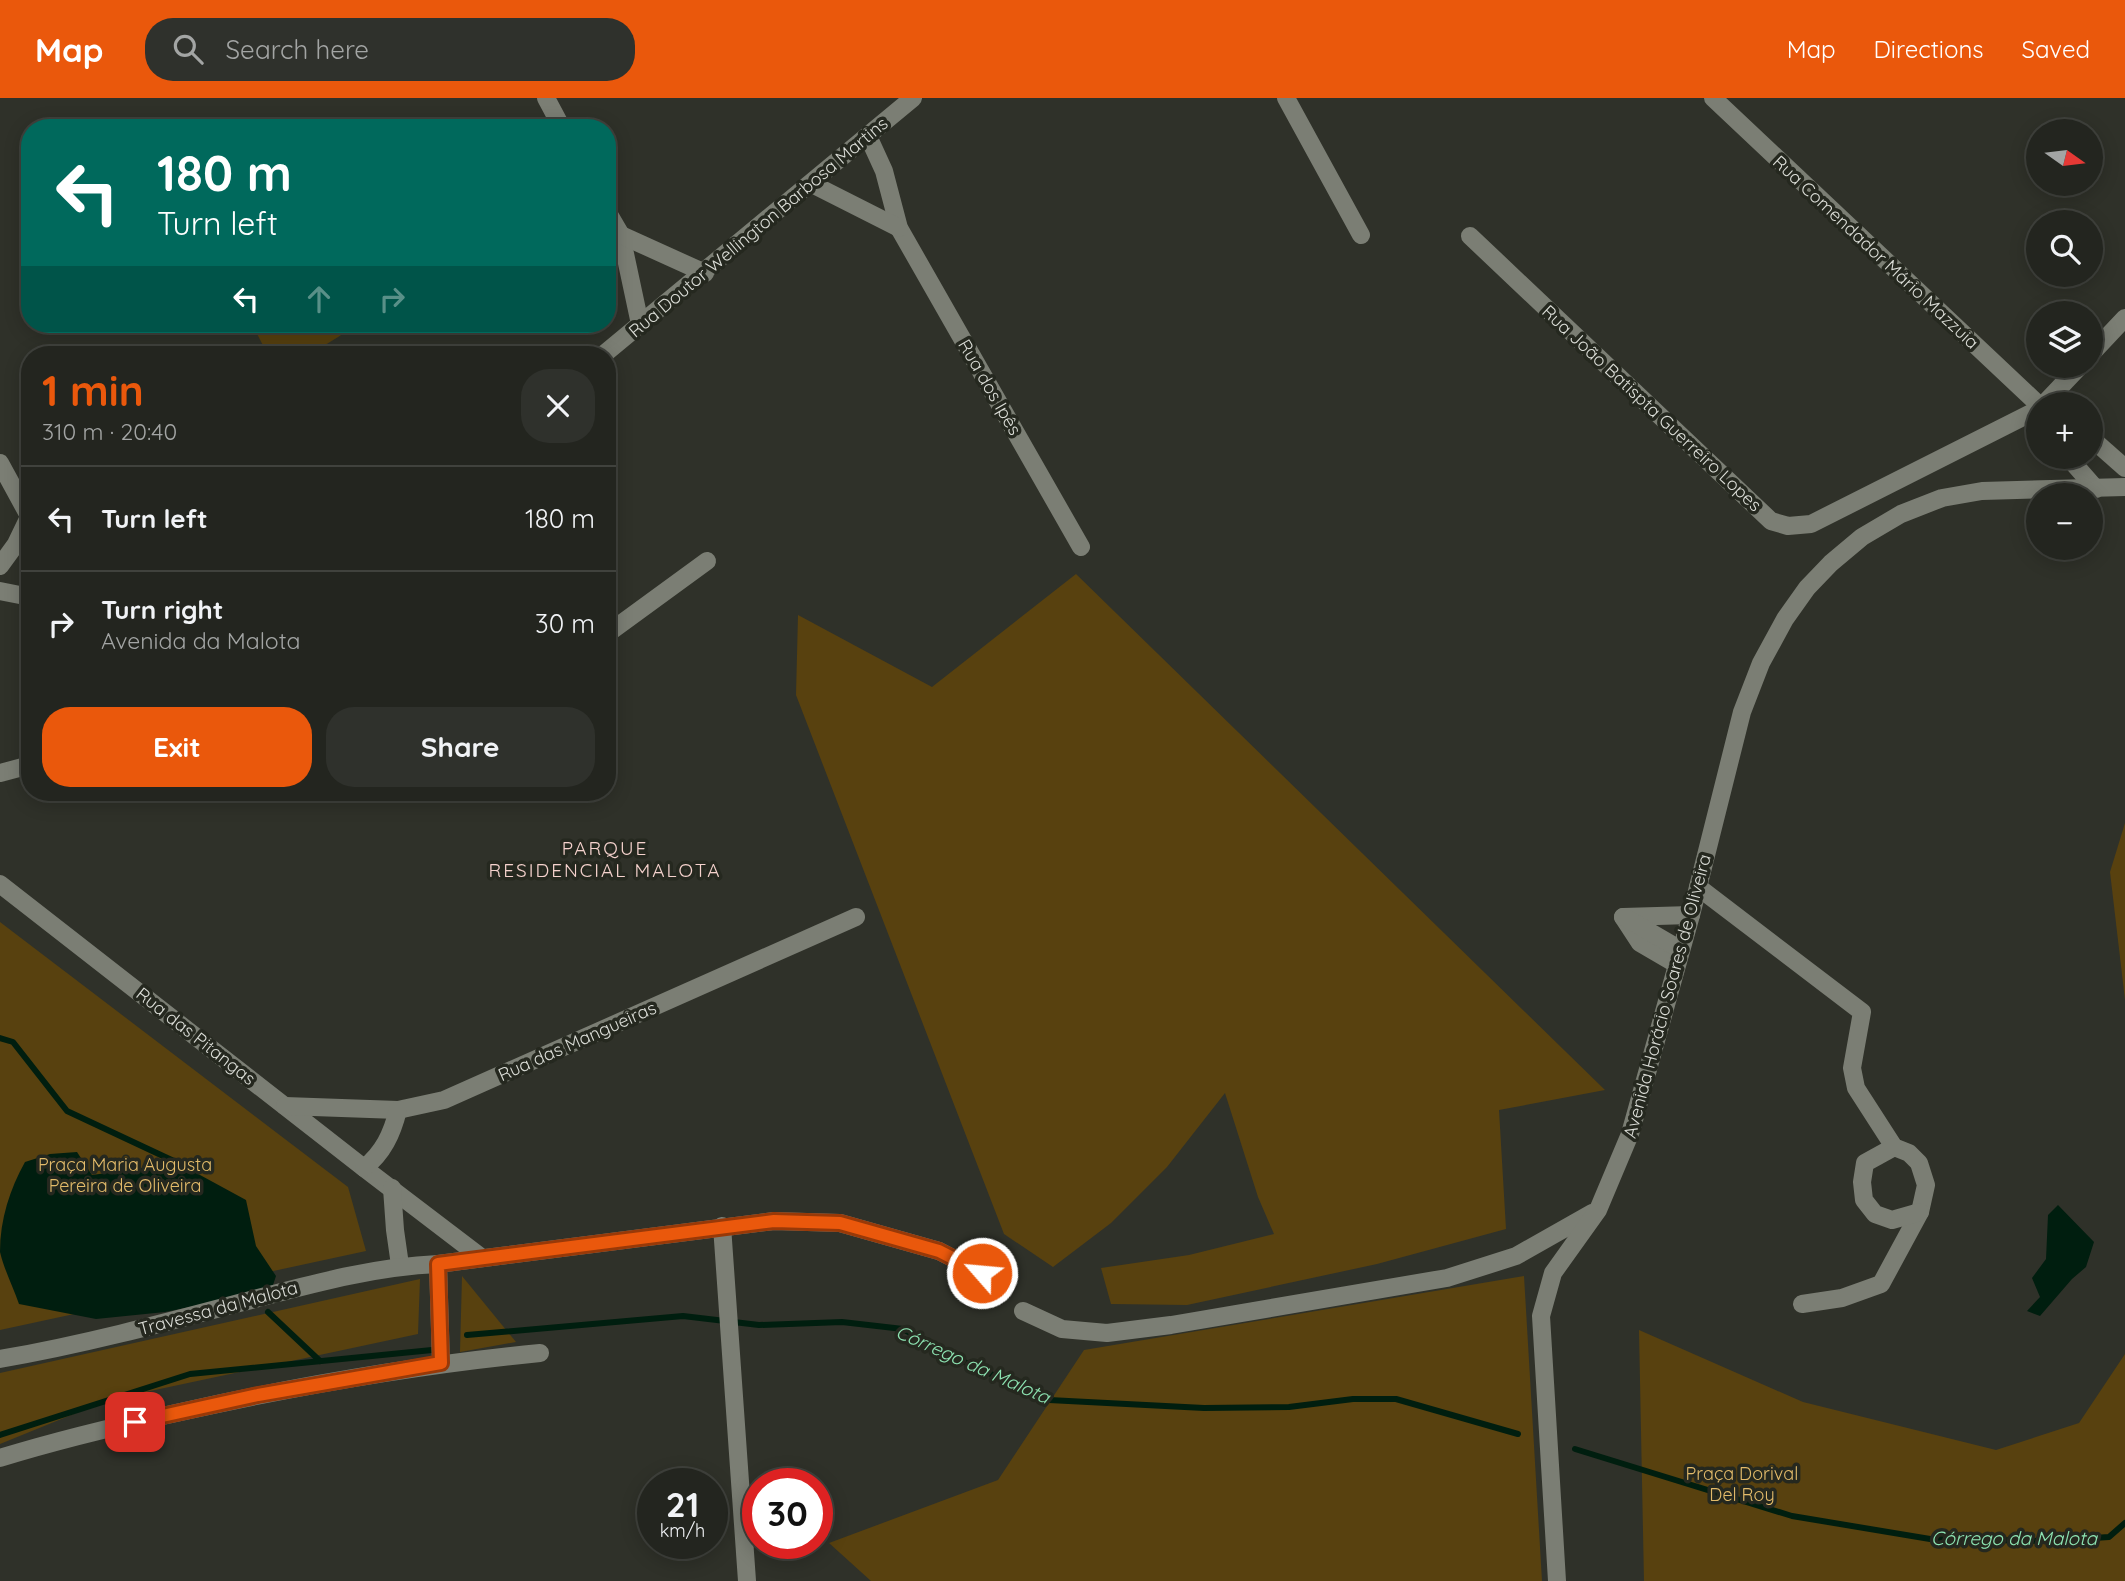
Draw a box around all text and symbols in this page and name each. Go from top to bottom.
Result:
search box [145,18,635,81]
text: Map [35,29,103,70]
icon: search [169,30,207,68]
text: Search here [225,33,369,66]
text: Map [1787,34,1836,64]
text: Directions [1874,34,1984,64]
text: Saved [2022,34,2090,64]
street label: Rua Doutor Wellington Barbosa Martins [624,112,892,342]
north arrow [2026,119,2104,196]
map controls [2026,119,2103,560]
text: 180 m [157,142,292,203]
icon: left [42,147,133,238]
street label: Rua Comendador Mário Mazzuia [1768,150,1984,354]
text: Turn left [157,203,278,243]
button: search [2026,210,2103,287]
icon: left [227,280,265,318]
icon: ahead [300,280,338,318]
icon: right [373,280,411,318]
street label: Rua João Batispta Guerreiro Lopes [1537,300,1767,516]
button: layers [2026,301,2103,378]
street label: Rua dos Ipês [953,335,1027,439]
text: 1 min [42,364,144,417]
button: close [521,369,595,443]
button: + [2026,392,2103,469]
text: 310 m · 20:40 [42,417,177,446]
button: − [2026,483,2103,560]
icon: left [42,500,80,538]
text: Turn left [101,502,208,535]
text: 180 m [525,502,595,535]
text: Turn right [101,593,223,626]
icon: right [42,605,80,643]
text: 30 m [535,607,595,640]
text: Avenida da Malota [101,626,300,655]
button: Exit [42,707,312,787]
button: Share [326,707,595,787]
district label: PARQUE RESIDENCIAL MALOTA [489,836,721,882]
street label: Avenida Horácio Soares de Oliveira [1618,852,1716,1140]
street label: Rua das Pitangas [132,982,260,1090]
street label: Rua das Mangueiras [494,996,660,1086]
park label: Praça Maria Augusta Pereira de Oliveira [38,1153,212,1197]
position arrow [945,1236,1019,1310]
street label: Travessa da Malota [136,1276,300,1340]
water label: Córrego da Malota [892,1319,1055,1409]
pin [105,1392,165,1452]
icon: arrive [116,1403,154,1441]
park label: Praça Dorival Del Roy [1686,1462,1798,1506]
speed limit sign: 30 [742,1468,833,1559]
text: 21 [666,1482,699,1526]
text: km/h [660,1519,705,1542]
water label: Córrego da Malota [1931,1526,2098,1550]

